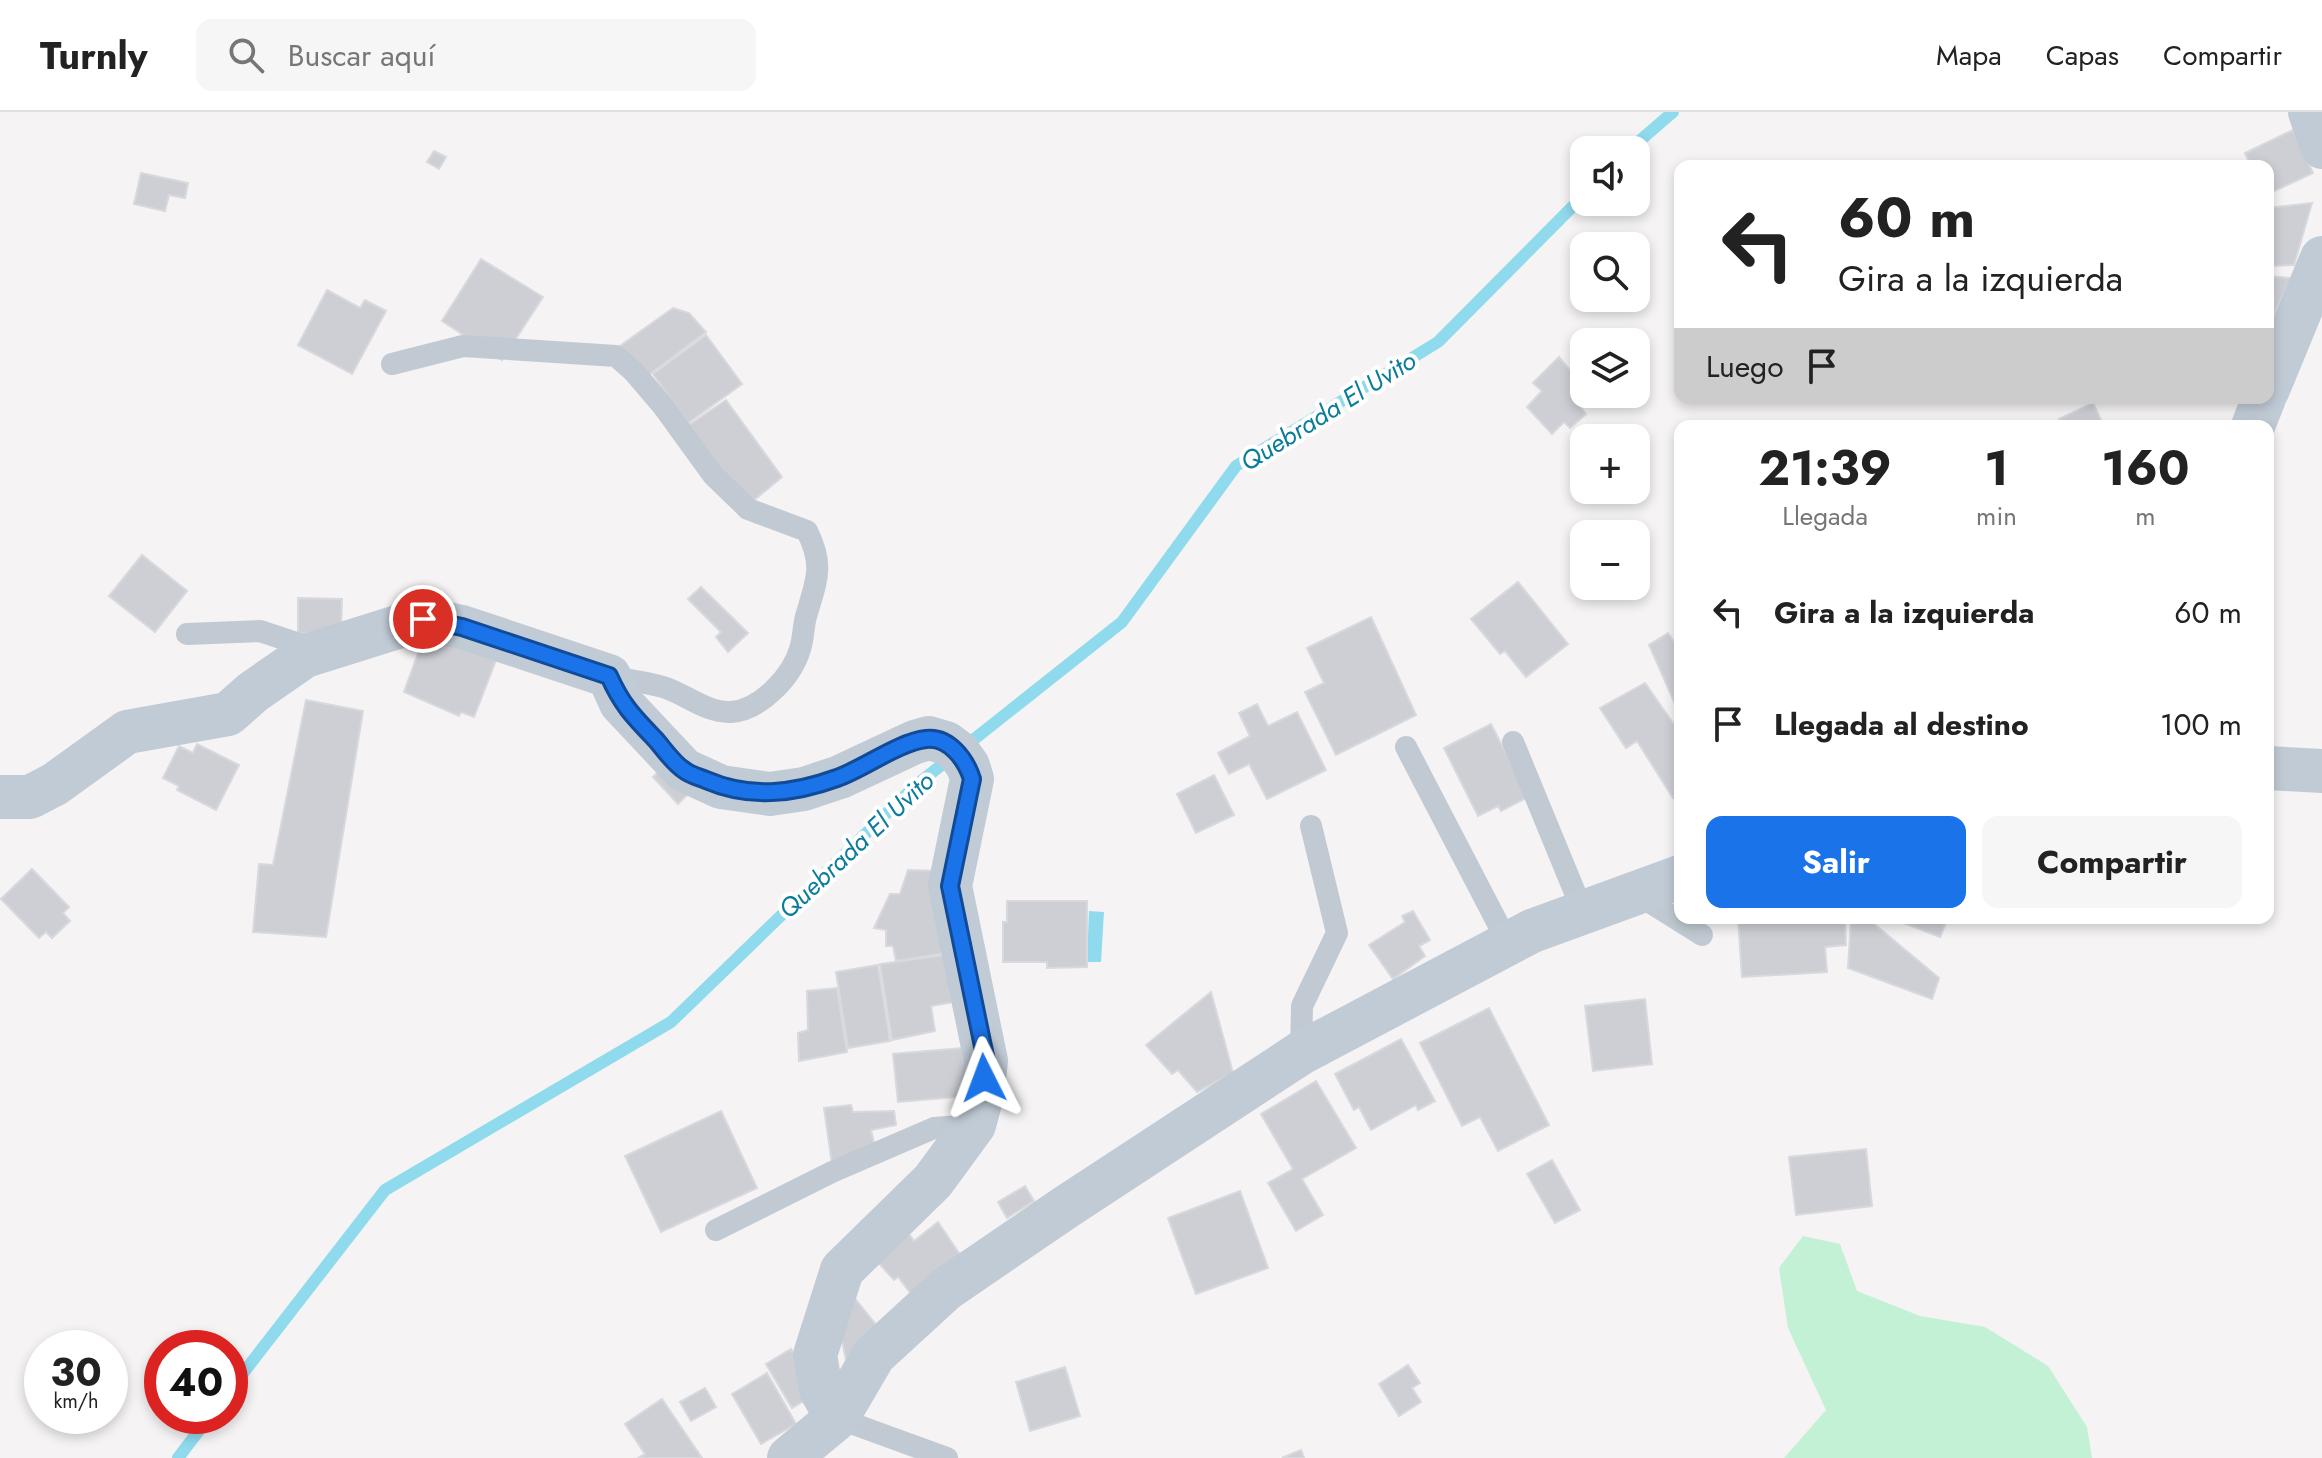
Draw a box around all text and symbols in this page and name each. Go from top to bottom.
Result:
search box [196,19,756,91]
text: Turnly [40,28,148,83]
icon: search [224,33,268,77]
text: Buscar aquí [288,34,435,77]
text: Mapa [1936,35,2002,76]
text: Capas [2046,35,2119,76]
text: Compartir [2163,35,2282,76]
map controls [1570,136,1650,600]
button: sound [1570,136,1650,216]
text: 60 m [1838,177,1975,258]
icon: left [1706,192,1810,296]
button: search [1570,232,1650,312]
text: Gira a la izquierda [1838,252,2123,304]
button: layers [1570,328,1650,408]
water label: Quebrada El Uvito [1233,342,1423,480]
icon: arrive [1800,344,1844,388]
text: Luego [1706,345,1784,388]
button: + [1570,424,1650,504]
text: 21:39 [1758,434,1892,503]
text: 1 [1984,434,2009,503]
text: 160 [2101,434,2190,503]
text: Llegada [1782,497,1868,535]
text: min [1976,497,2017,535]
text: m [2135,497,2156,535]
button: − [1570,520,1650,600]
pin [389,585,457,653]
icon: left [1706,590,1750,634]
text: Gira a la izquierda [1774,591,2034,634]
text: 60 m [2174,591,2242,634]
icon: arrive [401,597,445,641]
icon: arrive [1706,702,1750,746]
text: Llegada al destino [1774,703,2029,746]
text: 100 m [2160,703,2242,746]
water label: Quebrada El Uvito [770,762,943,927]
button: Salir [1706,816,1966,908]
button: Compartir [1982,816,2242,908]
position arrow [942,1036,1026,1120]
speed limit sign: 40 [144,1330,248,1434]
text: 30 [50,1343,102,1401]
text: km/h [53,1387,99,1416]

